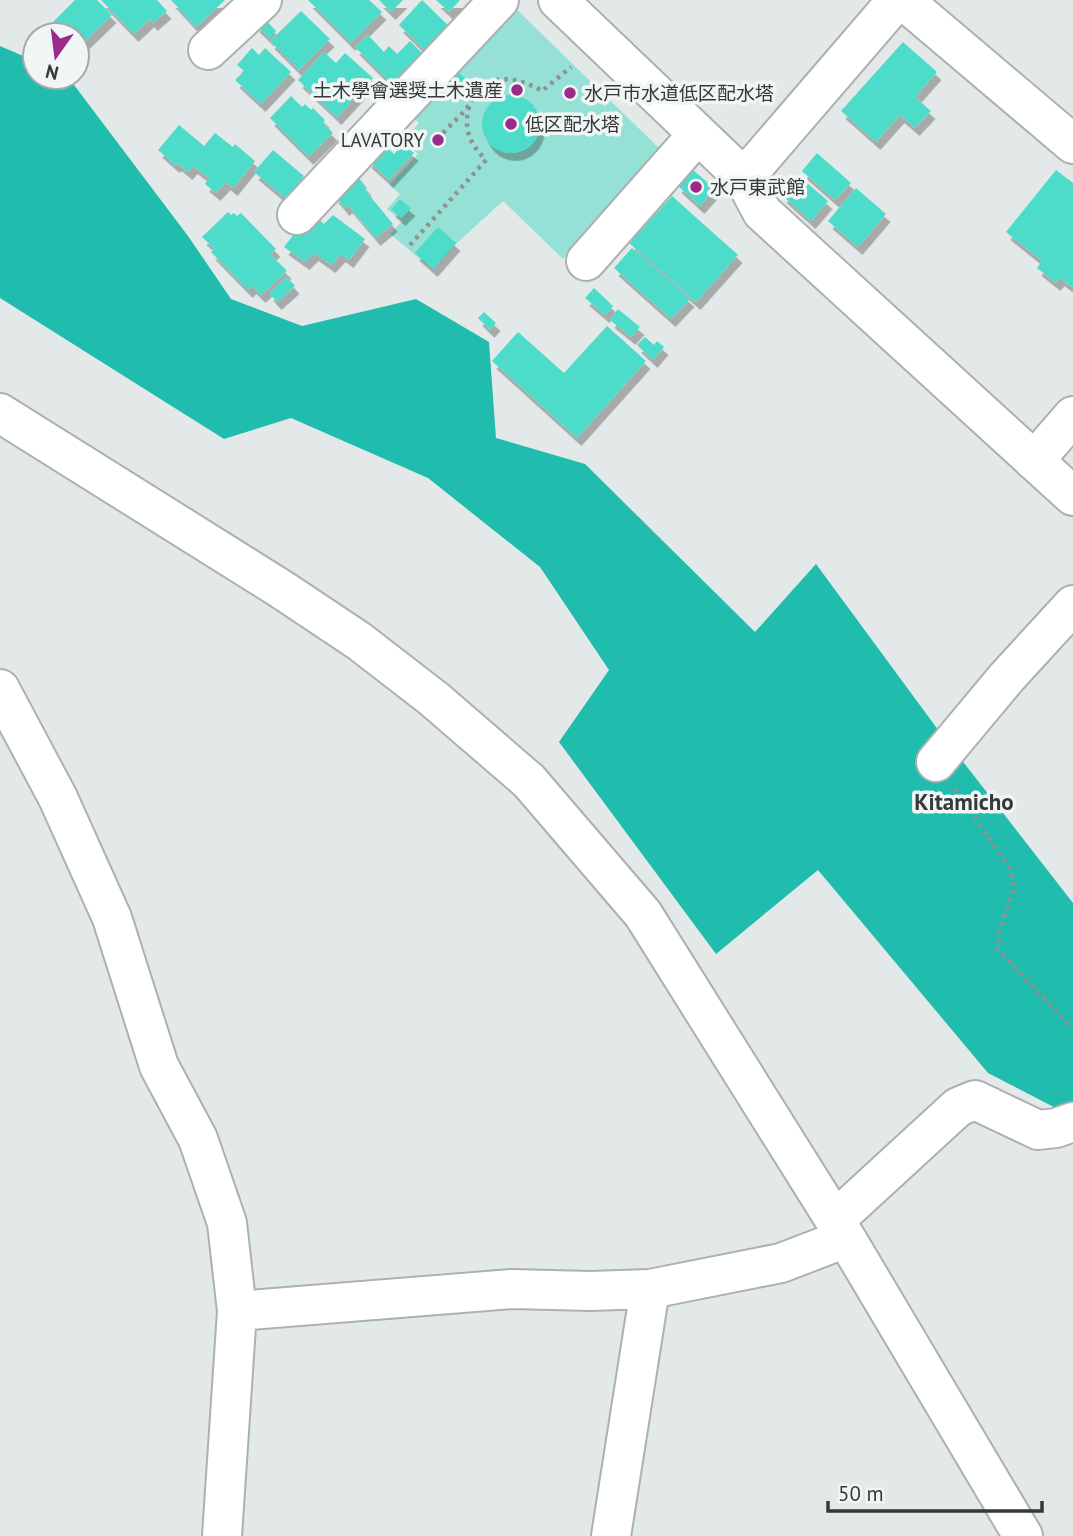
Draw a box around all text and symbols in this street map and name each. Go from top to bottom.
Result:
north arrow [21,21,91,91]
text: N [43,59,61,86]
place label: 土木學會選奨土木遺産 [313,78,503,102]
place label: 水戸市水道低区配水塔 [584,81,774,105]
marker: 土木學會選奨土木遺産 [509,82,525,98]
marker: 水戸市水道低区配水塔 [562,85,578,101]
place label: 低区配水塔 [525,112,620,136]
marker: 低区配水塔 [503,116,519,132]
place label: LAVATORY [341,128,424,152]
marker: LAVATORY [430,132,446,148]
place label: 水戸東武館 [710,175,805,199]
marker: 水戸東武館 [688,179,704,195]
district label: Kitamicho [914,787,1014,816]
scale bar [828,1470,1042,1514]
text: 50 m [838,1480,884,1507]

